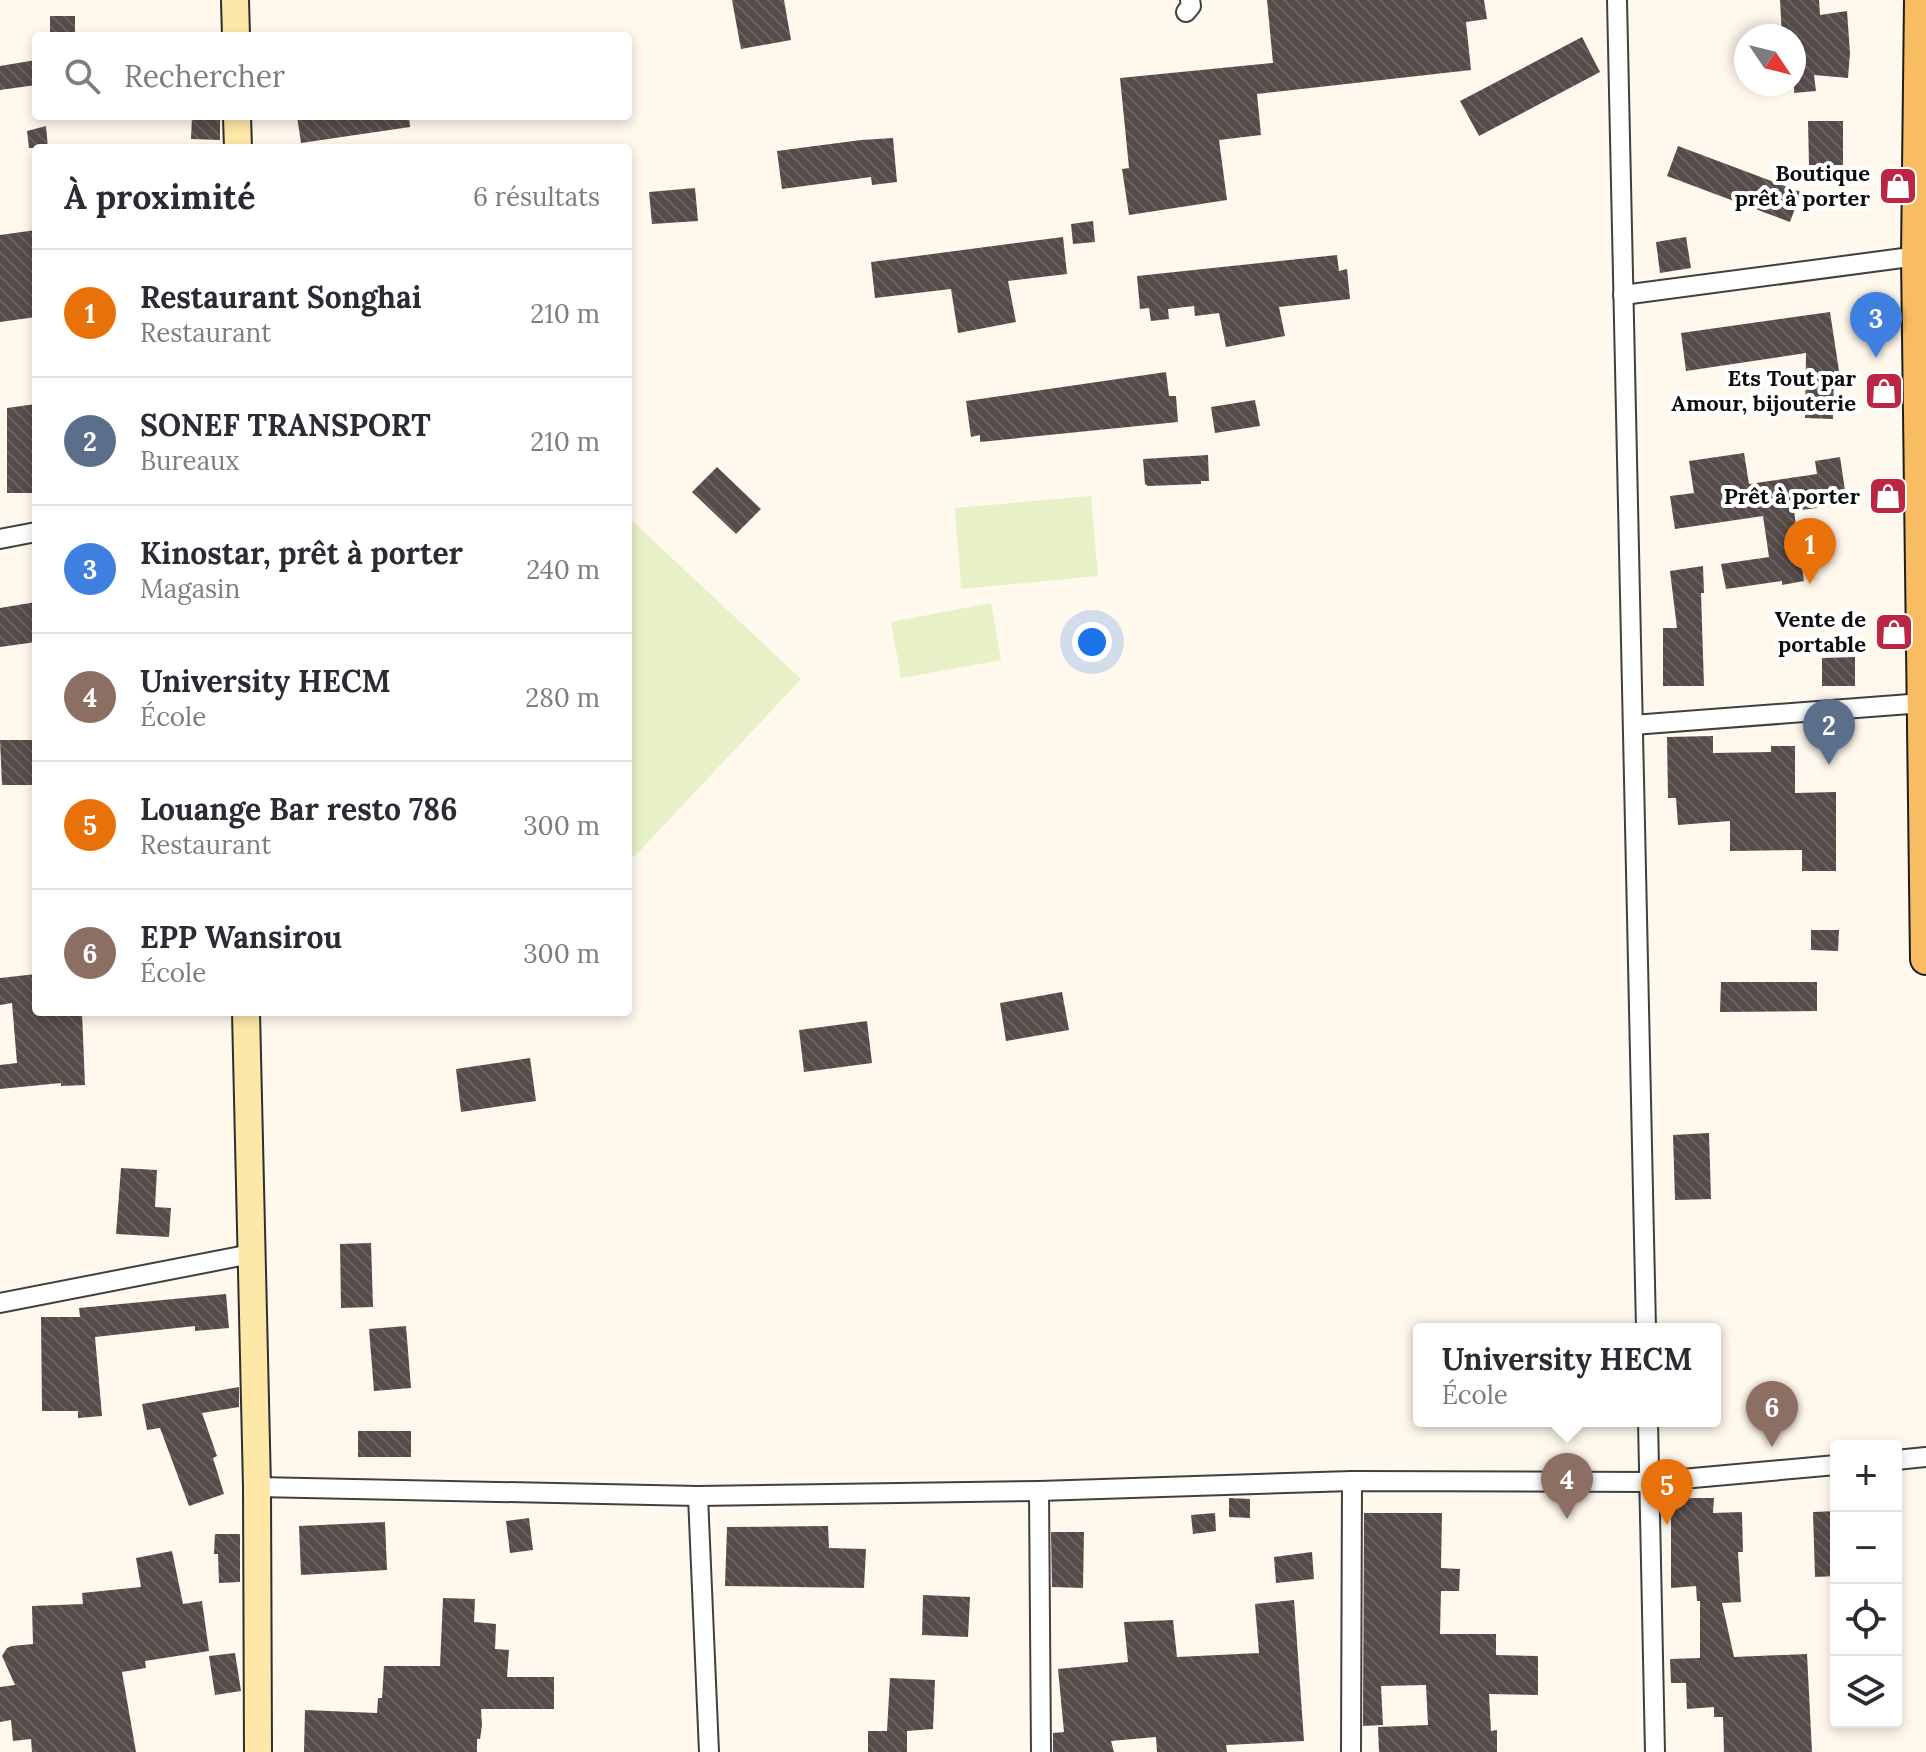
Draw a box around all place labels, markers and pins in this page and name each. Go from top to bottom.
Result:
place label: Boutique prêt à porter [1735,159,1870,212]
shop icon: Boutique prêt à porter [1877,165,1919,207]
pin: 3 [1850,292,1902,358]
place label: Ets Tout par Amour, bijouterie [1671,364,1856,417]
shop icon: Ets Tout par Amour, bijouterie [1863,370,1905,412]
shop icon: Prêt à porter [1867,475,1909,517]
place label: Prêt à porter [1724,482,1860,510]
pin: 1 [1784,518,1836,584]
place label: Vente de portable [1775,605,1866,658]
shop icon: Vente de portable [1873,611,1915,653]
pin: 2 [1803,699,1855,765]
pin: 6 [1746,1381,1798,1447]
pin: 4 [1541,1453,1593,1519]
pin: 5 [1641,1459,1693,1525]

